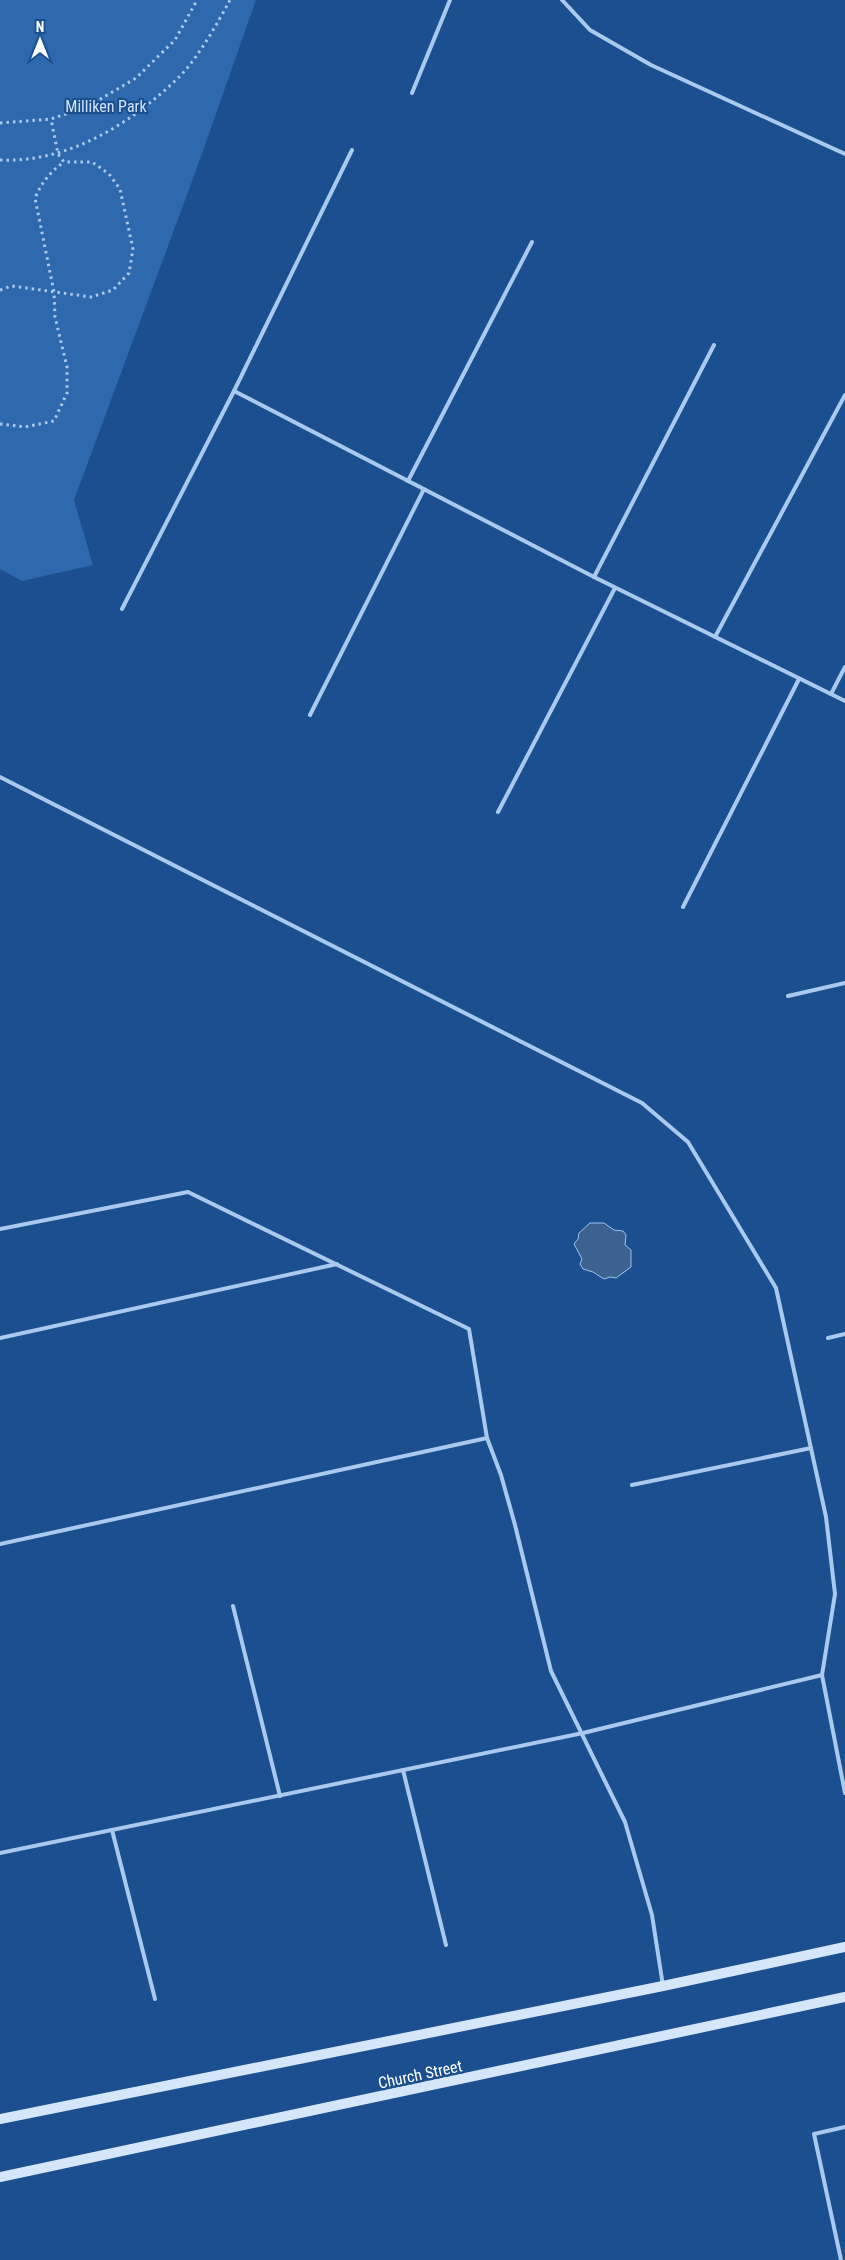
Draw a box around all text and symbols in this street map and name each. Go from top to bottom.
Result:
north arrow [15,15,65,65]
text: N [36,19,44,35]
park label: Milliken Park [65,97,147,116]
street label: Church Street [376,2056,464,2093]

